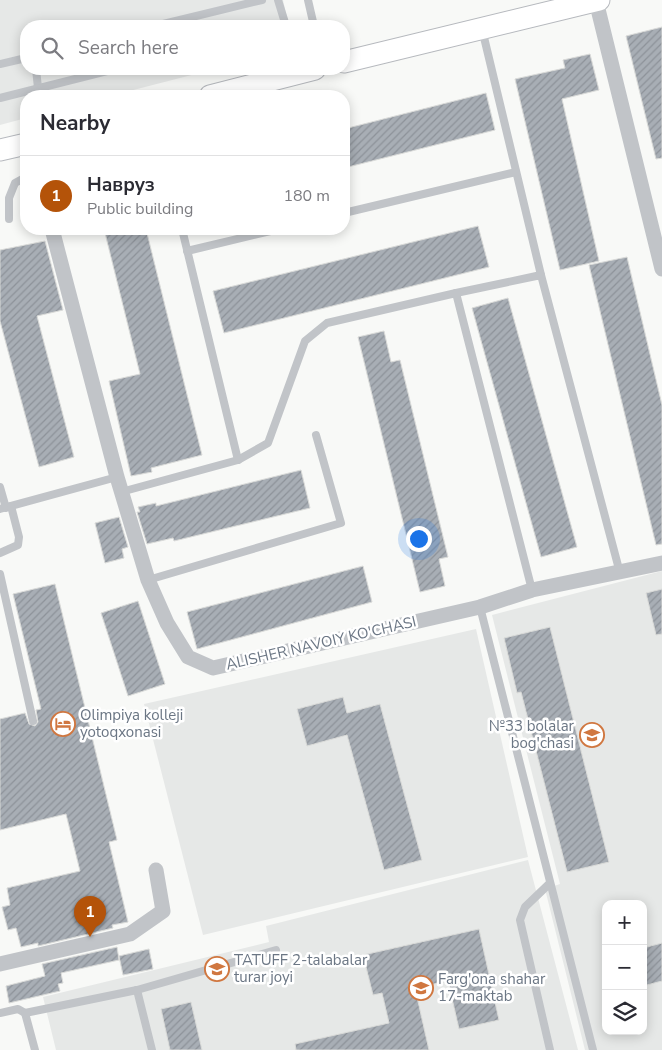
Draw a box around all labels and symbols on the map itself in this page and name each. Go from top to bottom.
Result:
your location [406,526,432,552]
street label: ALISHER NAVOIY KO'CHASI [224,611,418,675]
place label: Olimpiya kolleji yotoqxonasi [80,705,183,742]
hotel icon: Olimpiya kolleji yotoqxonasi [50,711,76,737]
place label: №33 bolalar bog'chasi [489,716,575,753]
school or university icon: №33 bolalar bog'chasi [579,722,605,748]
pin: 1 [74,896,106,937]
place label: TATUFF 2-talabalar turar joyi [234,950,368,987]
school or university icon: TATUFF 2-talabalar turar joyi [204,956,230,982]
place label: Farg'ona shahar 17-maktab [438,969,546,1006]
school or university icon: Farg'ona shahar 17-maktab [408,975,434,1001]

